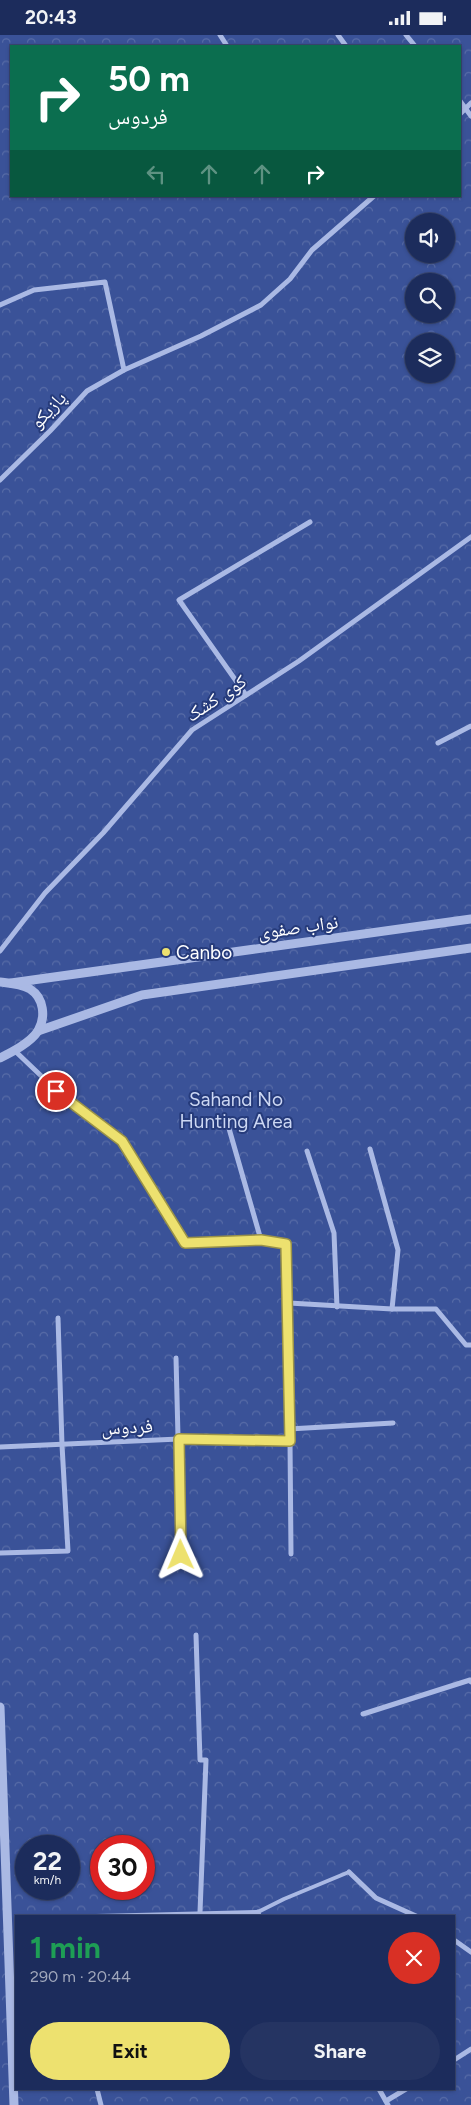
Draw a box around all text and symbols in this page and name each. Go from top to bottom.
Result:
text: 20:43 [25,6,77,29]
text: 50 m [108,58,190,100]
icon: right [25,65,90,130]
text: فردوس [108,103,168,130]
icon: left [142,160,170,188]
icon: ahead [195,160,223,188]
icon: ahead [248,160,276,188]
icon: right [301,160,329,188]
map controls [405,213,455,383]
button: sound [405,213,455,263]
button: search [405,273,455,323]
button: layers [405,333,455,383]
street label: پازیکو [25,387,71,434]
street label: کوی کشک [181,669,251,727]
street label: نواب صفوی [256,910,340,944]
place label: Canbo [176,941,232,964]
marker: Canbo [160,946,172,958]
pin [35,1070,77,1112]
icon: arrive [42,1077,70,1105]
park label: Sahand No Hunting Area [180,1088,292,1133]
street label: فردوس [101,1414,153,1440]
position arrow [154,1528,206,1580]
speed limit sign: 30 [90,1835,155,1900]
text: 22 [33,1846,62,1876]
text: km/h [34,1873,61,1887]
text: 1 min [30,1929,101,1966]
button: close [388,1932,440,1984]
text: 290 m · 20:44 [30,1967,131,1986]
button: Exit [30,2022,230,2080]
button: Share [240,2022,440,2080]

